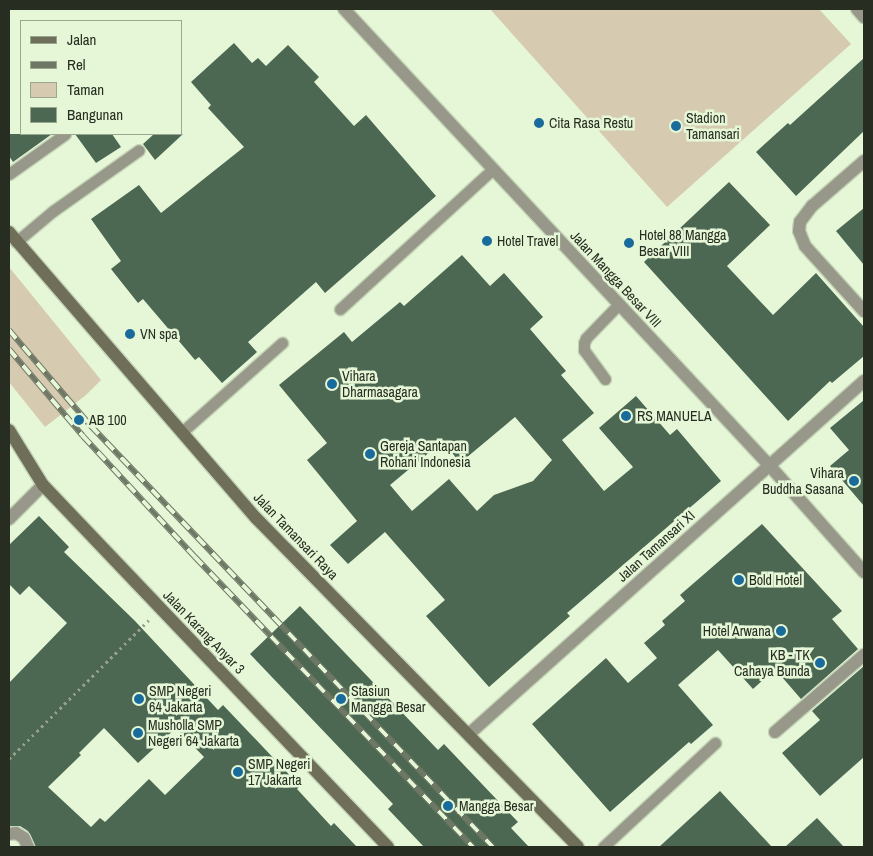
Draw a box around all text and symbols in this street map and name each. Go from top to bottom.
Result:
legend [20,20,182,135]
text: Jalan [67,29,96,50]
text: Rel [67,54,85,75]
text: Taman [67,79,104,100]
text: Bangunan [67,104,123,125]
place label: Stadion Tamansari [686,110,740,142]
place label: Cita Rasa Restu [549,115,633,131]
marker: Cita Rasa Restu [533,117,545,129]
marker: Stadion Tamansari [670,120,682,132]
street label: Jalan Mangga Besar VIII [567,227,665,331]
place label: Hotel 88 Mangga Besar VIII [639,227,726,260]
place label: Hotel Travel [497,233,558,249]
marker: Hotel Travel [481,235,493,247]
marker: Hotel 88 Mangga Besar VIII [623,237,635,249]
place label: VN spa [140,326,178,342]
marker: VN spa [124,328,136,340]
place label: Vihara Dharmasagara [342,368,418,401]
marker: Vihara Dharmasagara [326,378,338,390]
place label: RS MANUELA [637,408,712,424]
marker: RS MANUELA [619,409,633,423]
place label: AB 100 [89,412,127,428]
marker: AB 100 [73,414,85,426]
place label: Gereja Santapan Rohani Indonesia [380,438,471,471]
marker: Gereja Santapan Rohani Indonesia [364,448,376,460]
place label: Vihara Buddha Sasana [762,465,844,498]
marker: Vihara Buddha Sasana [848,475,860,487]
street label: Jalan Tamansari Raya [250,489,342,583]
street label: Jalan Tamansari XI [614,507,698,585]
place label: Bold Hotel [749,572,802,588]
marker: Bold Hotel [733,574,745,586]
street label: Jalan Karang Anyar 3 [160,586,248,678]
place label: Hotel Arwana [702,623,771,639]
marker: Hotel Arwana [775,625,787,637]
place label: KB - TK Cahaya Bunda [734,647,810,680]
marker: KB - TK Cahaya Bunda [814,657,826,669]
place label: SMP Negeri 64 Jakarta [149,683,212,716]
place label: Stasiun Mangga Besar [351,683,426,716]
marker: SMP Negeri 64 Jakarta [133,693,145,705]
marker: Stasiun Mangga Besar [335,693,347,705]
place label: Musholla SMP Negeri 64 Jakarta [148,717,239,750]
marker: Musholla SMP Negeri 64 Jakarta [132,727,144,739]
place label: SMP Negeri 17 Jakarta [248,756,311,789]
marker: SMP Negeri 17 Jakarta [232,766,244,778]
place label: Mangga Besar [459,798,534,814]
marker: Mangga Besar [441,799,455,813]

